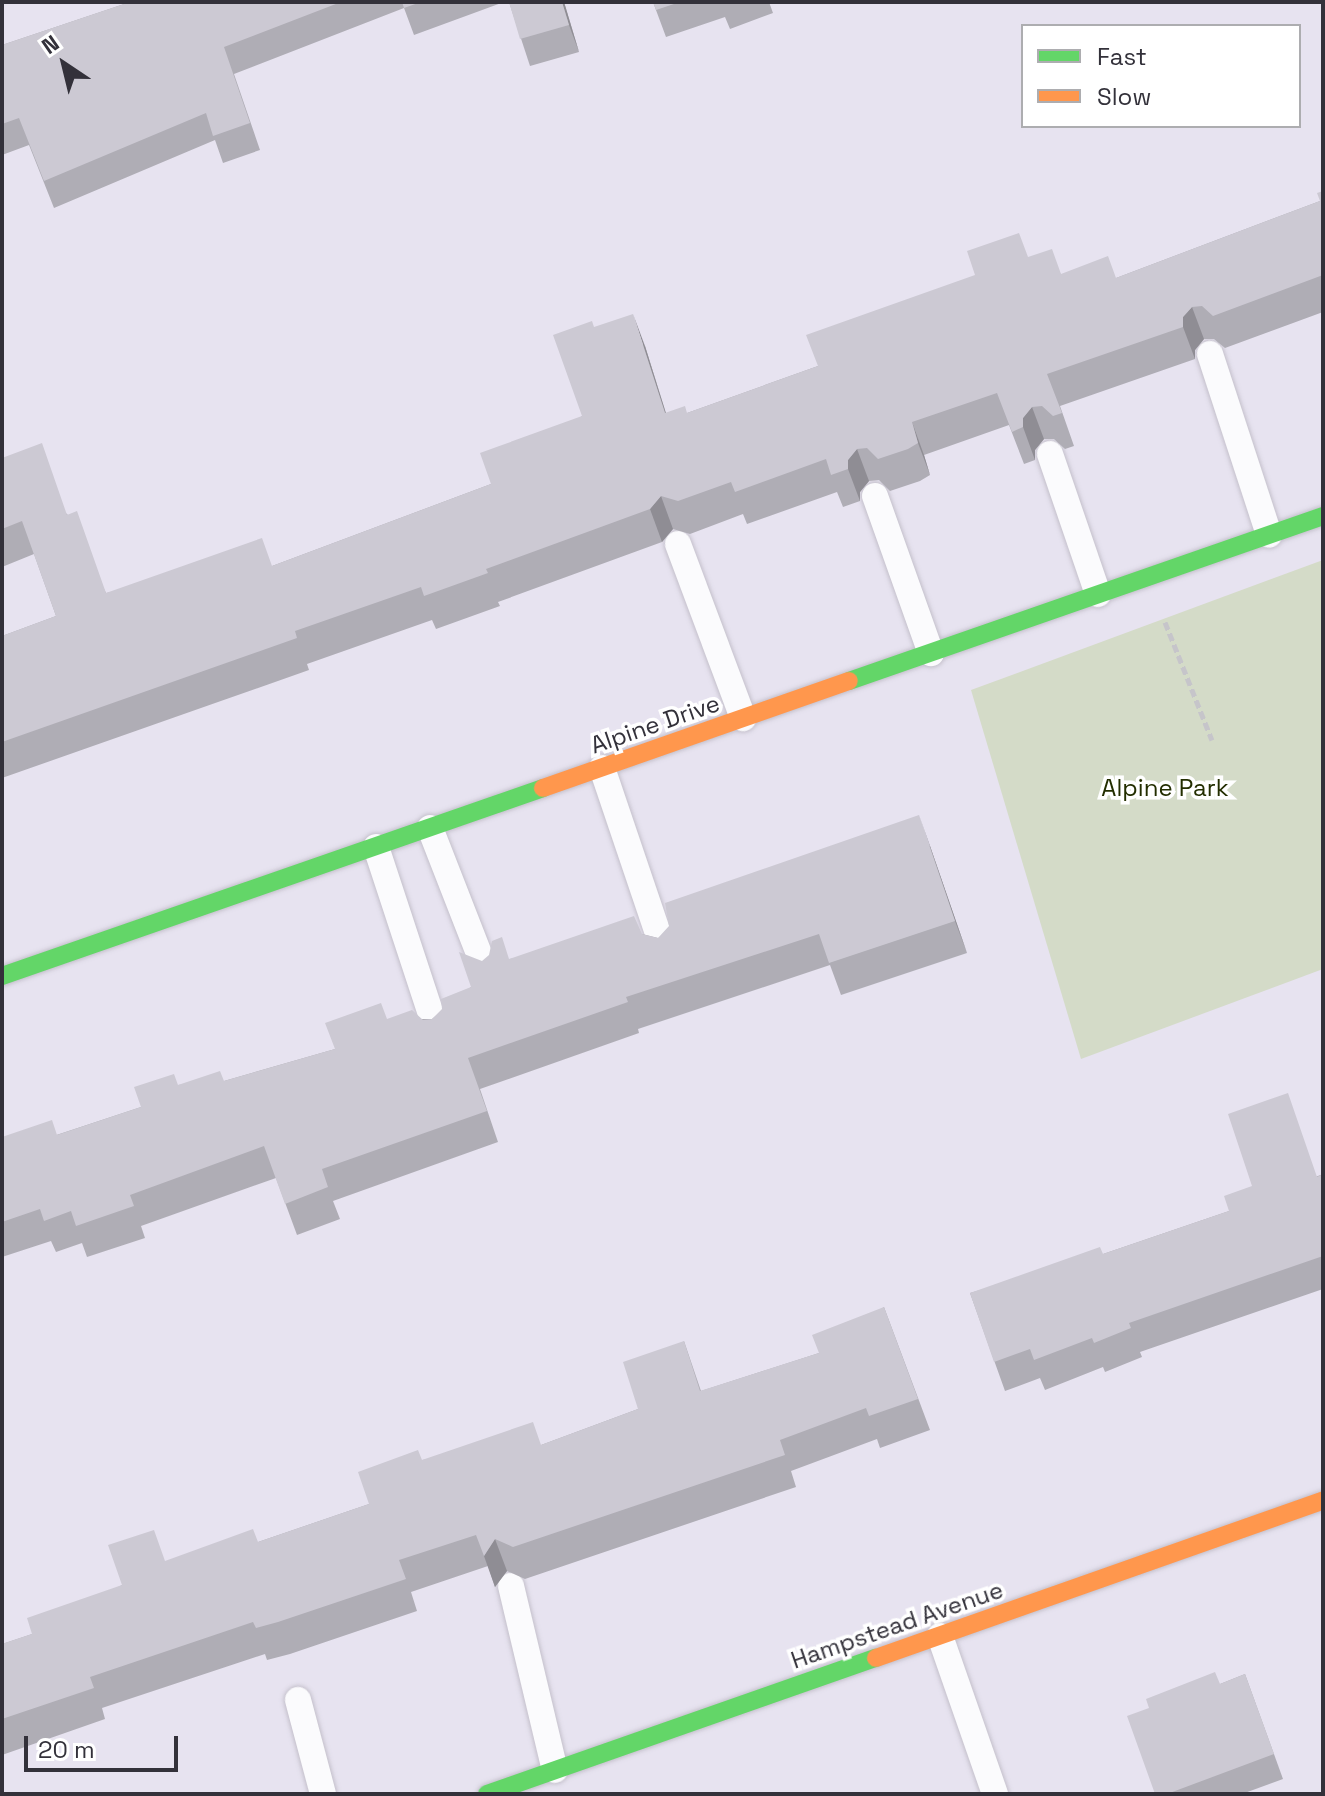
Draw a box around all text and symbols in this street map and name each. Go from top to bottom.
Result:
north arrow [24,24,104,104]
legend [1021,24,1301,128]
text: N [36,29,64,60]
text: Fast [1097,41,1147,72]
text: Slow [1097,81,1151,112]
street label: Alpine Drive [587,688,723,760]
park label: Alpine Park [1101,774,1229,802]
street label: Hampstead Avenue [787,1575,1007,1675]
scale bar [28,1720,182,1770]
text: 20 m [38,1734,95,1765]

